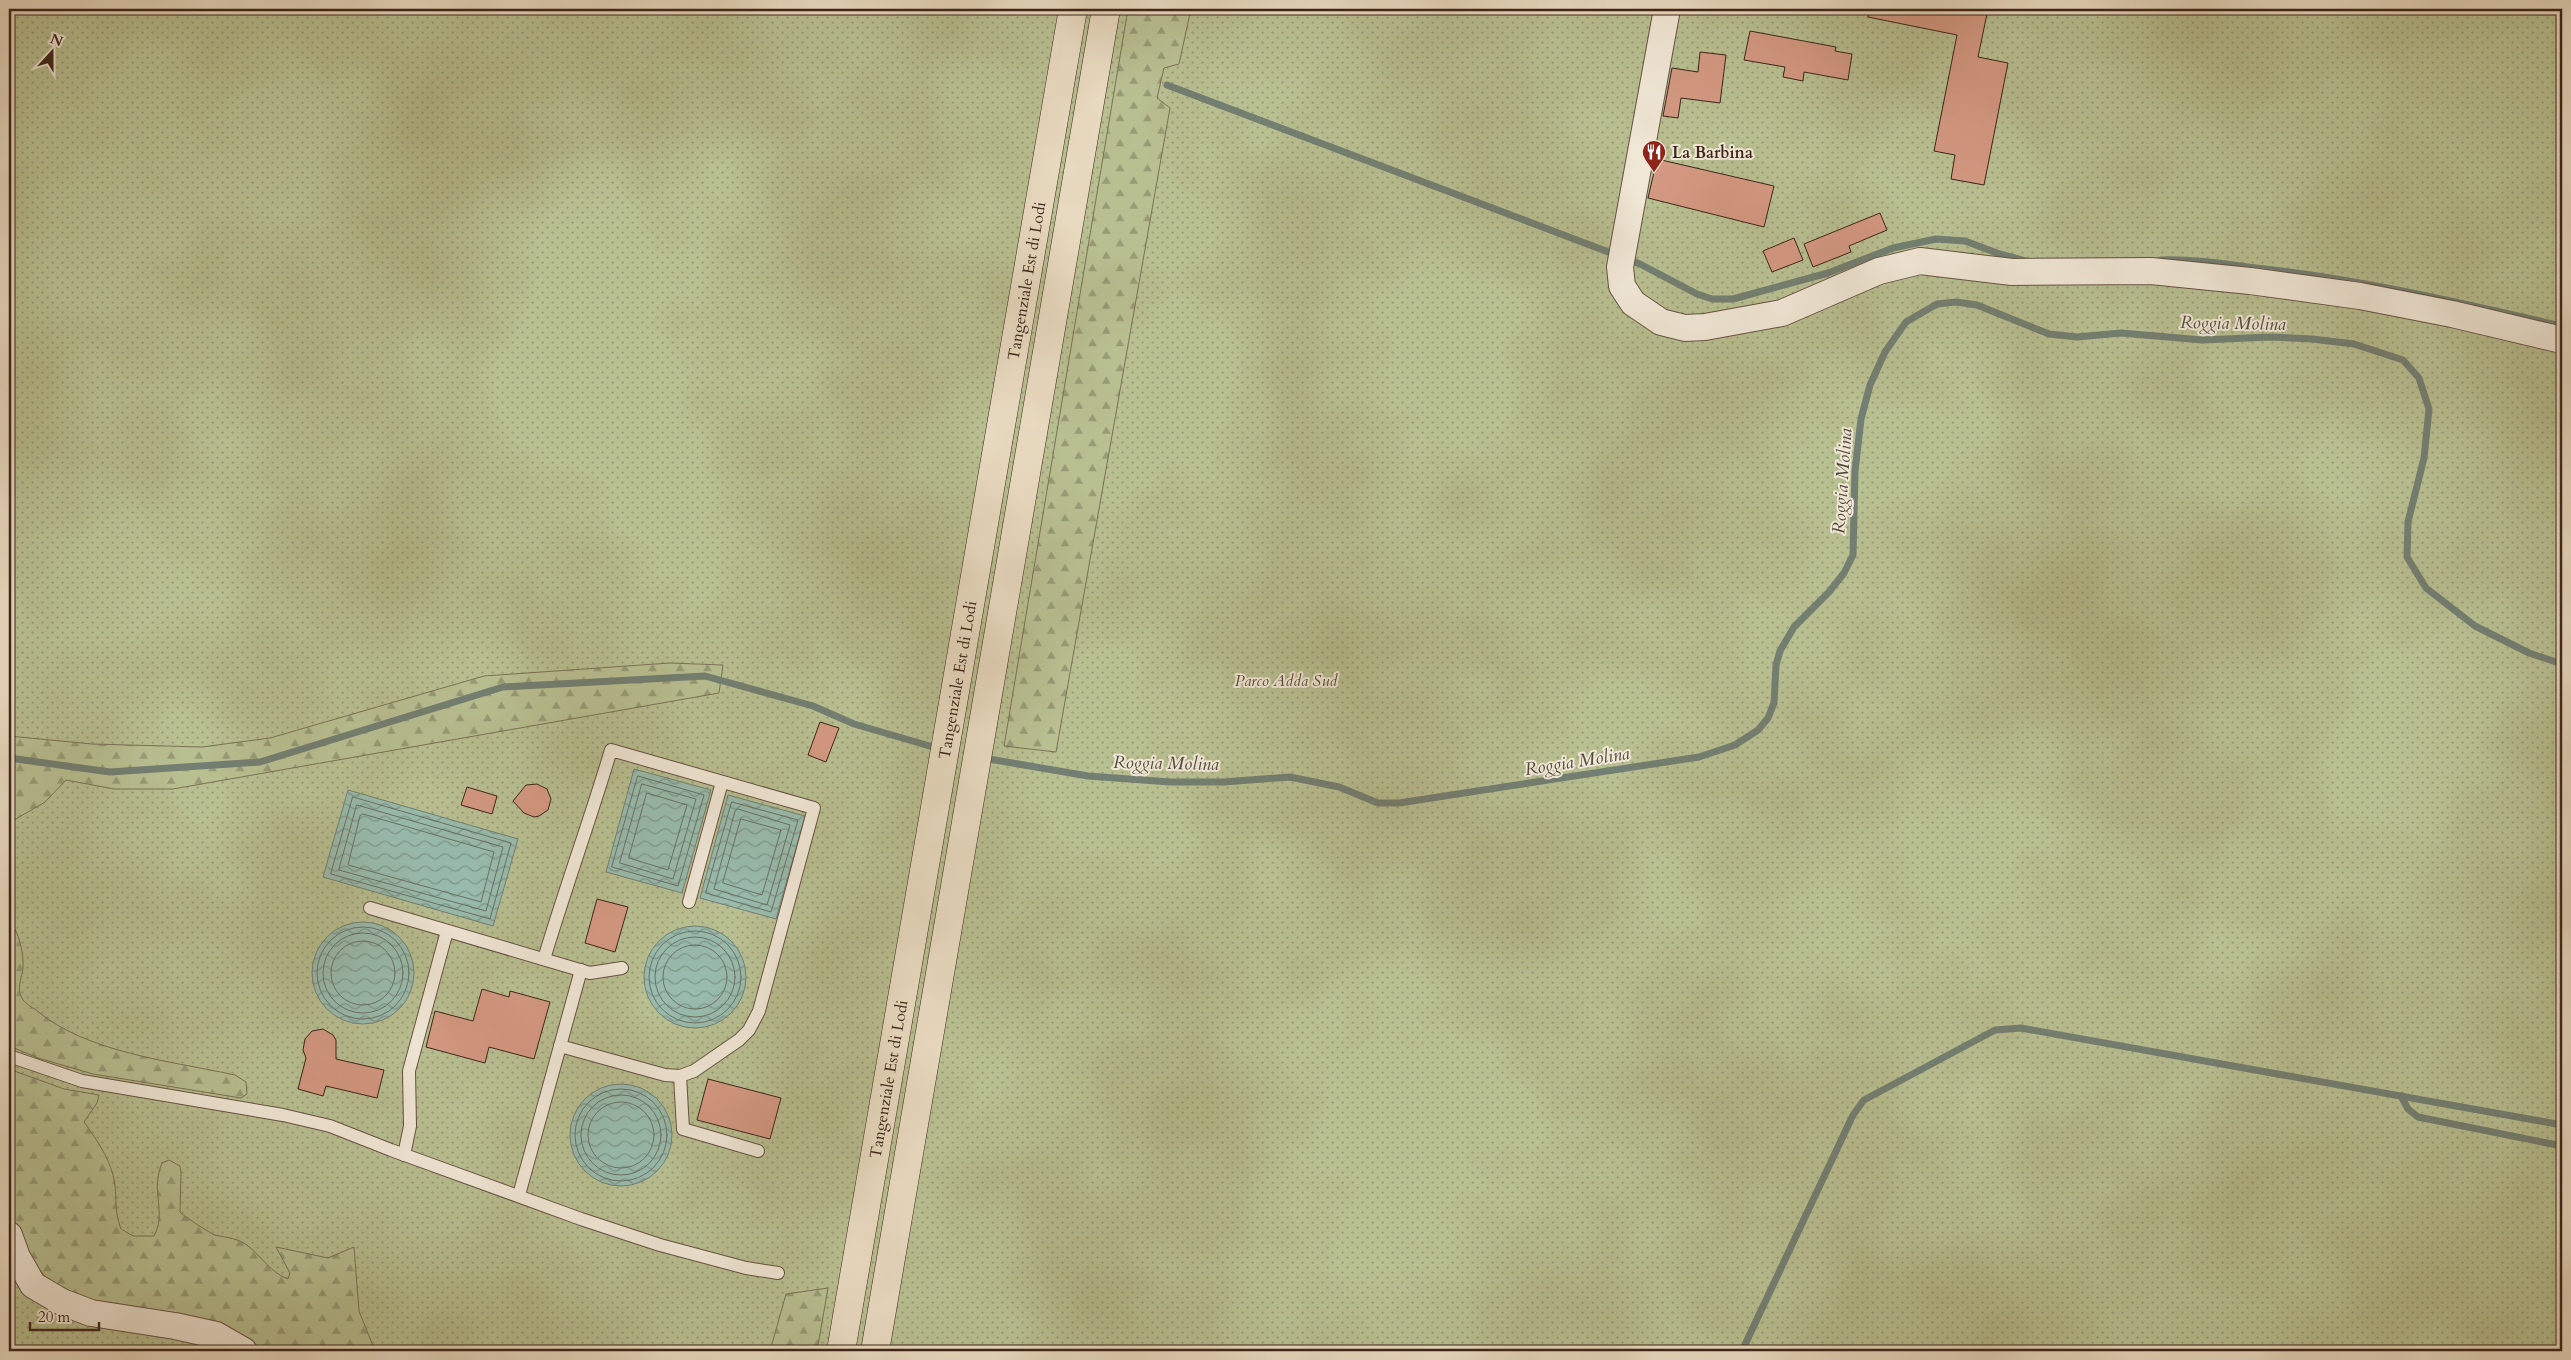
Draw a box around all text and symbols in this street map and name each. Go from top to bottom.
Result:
north arrow [28,28,78,78]
text: N [47,29,66,51]
restaurant icon: La Barbina [1641,139,1667,173]
place label: La Barbina [1672,142,1753,164]
street label: Tangenziale Est di Lodi [1002,200,1052,362]
water label: Roggia Molina [2180,310,2286,337]
water label: Roggia Molina [1826,427,1859,535]
street label: Tangenziale Est di Lodi [933,599,983,761]
park label: Parco Adda Sud [1235,670,1339,692]
water label: Roggia Molina [1523,741,1631,782]
water label: Roggia Molina [1113,750,1219,777]
street label: Tangenziale Est di Lodi [864,998,914,1160]
scale bar [30,1300,99,1332]
text: 20 m [38,1307,70,1327]

